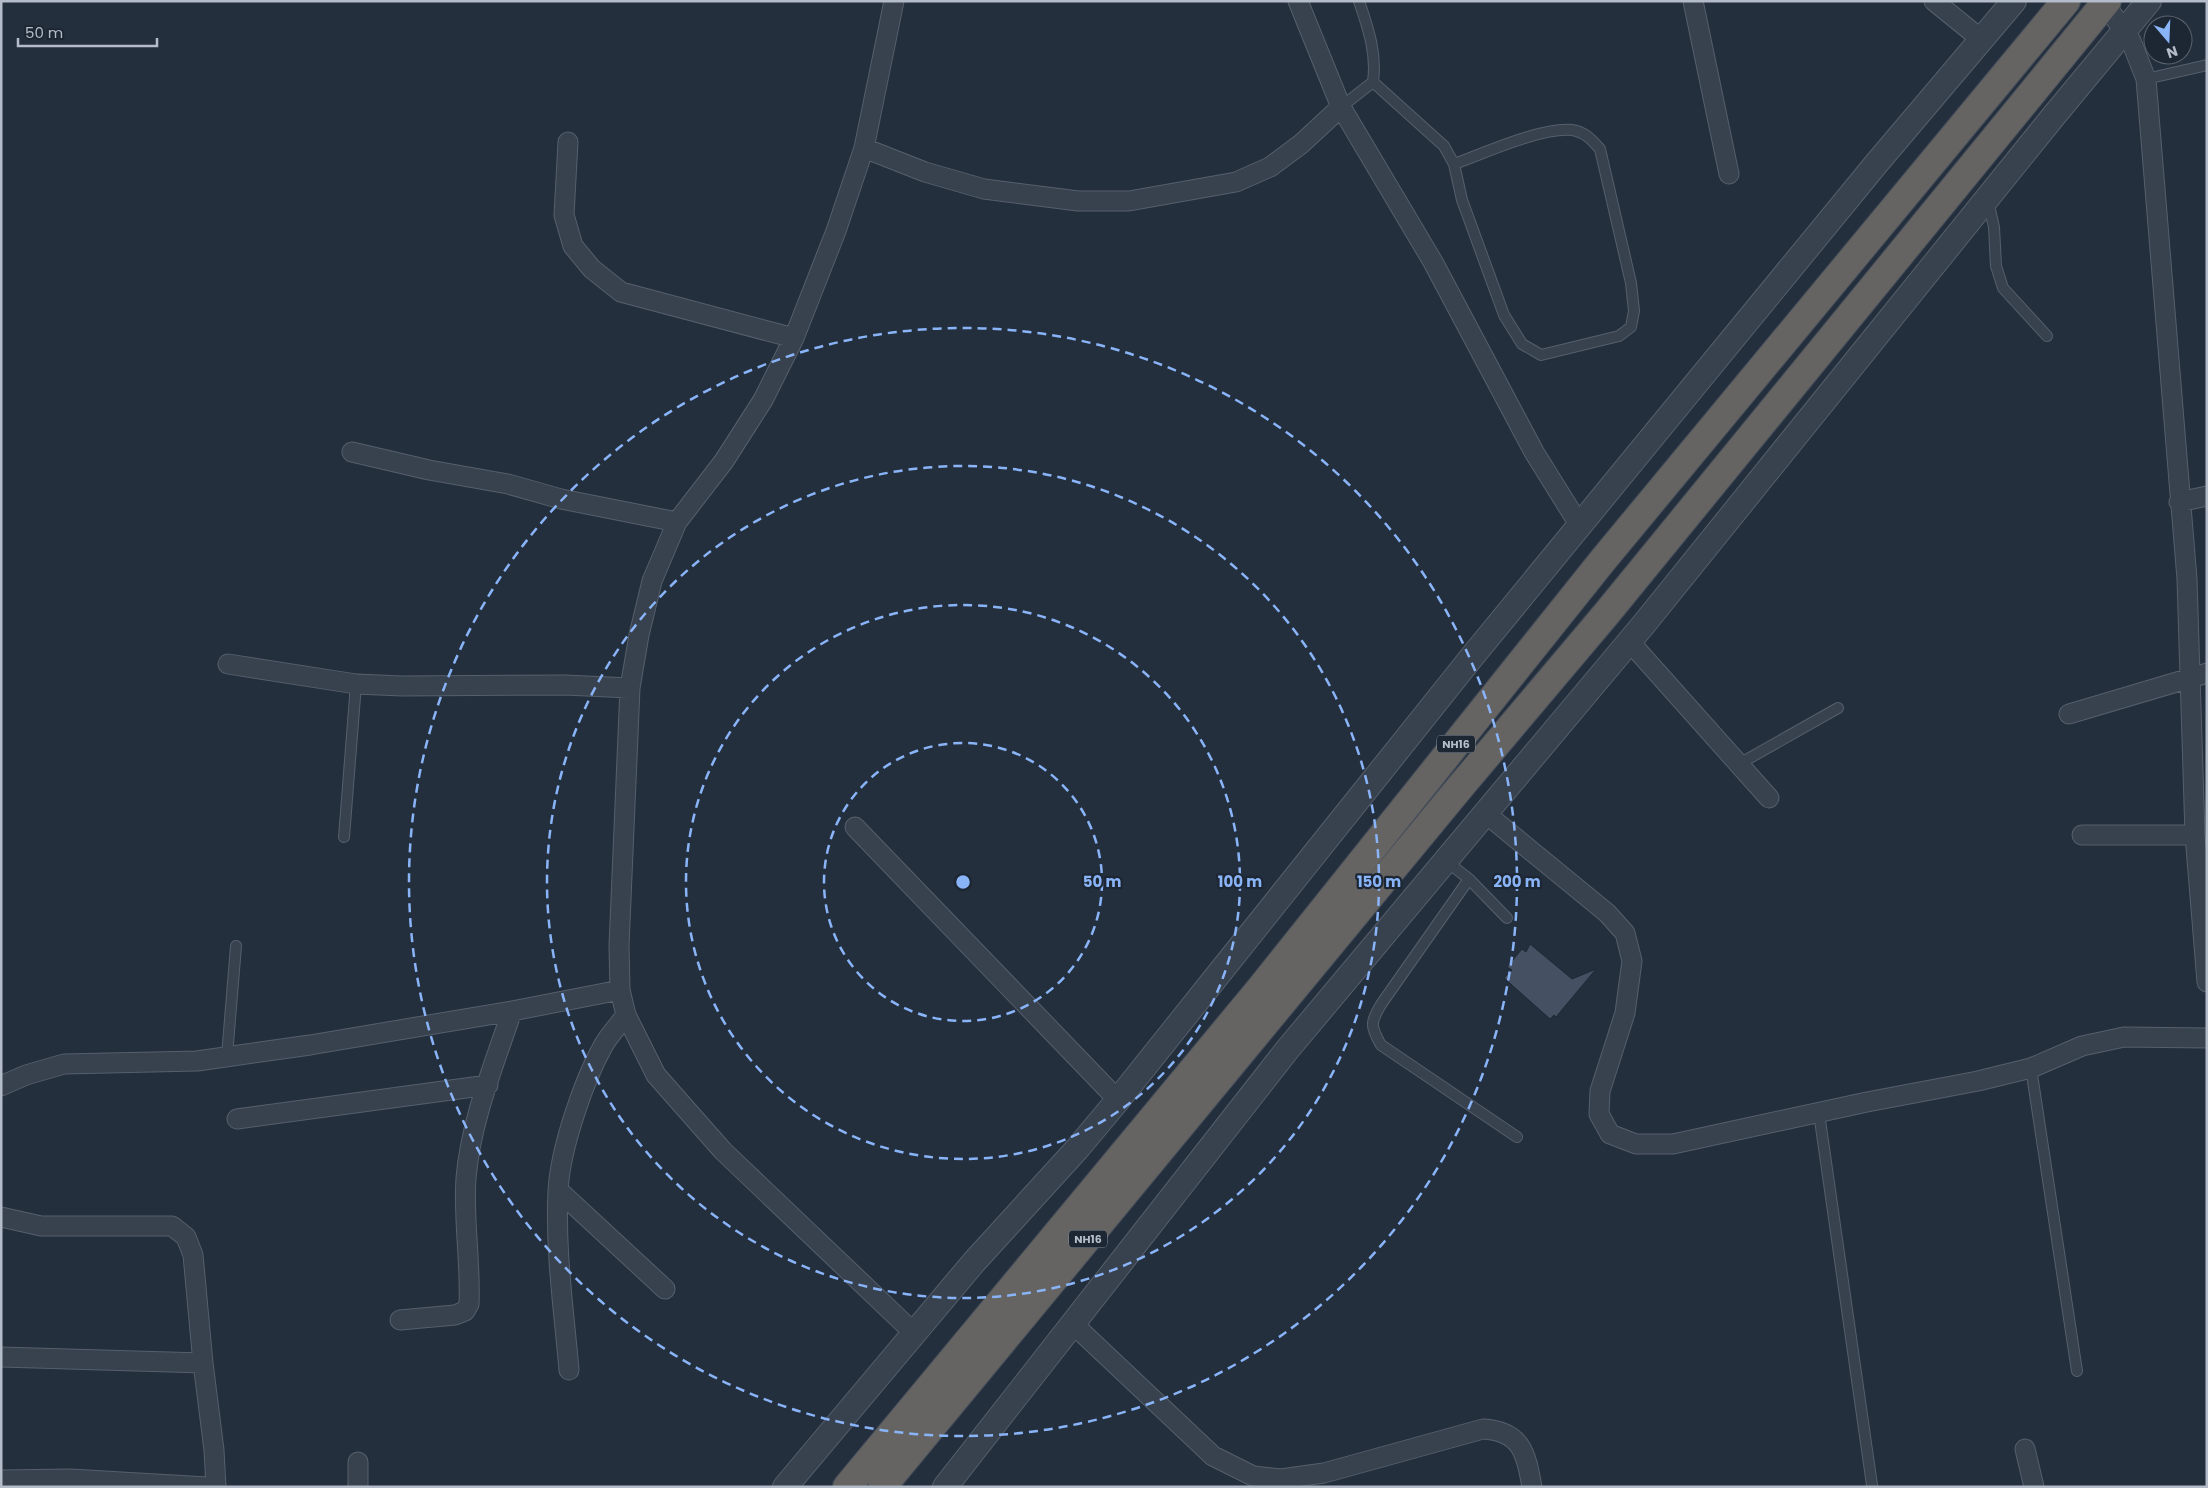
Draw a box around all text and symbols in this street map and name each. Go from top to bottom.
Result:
scale bar [18,15,156,47]
north arrow [2143,15,2193,65]
text: 50 m [25,22,63,43]
text: N [2164,41,2180,63]
road number: NH16 [1437,736,1475,752]
text: 50 m [1083,871,1121,892]
text: 100 m [1218,871,1262,892]
text: 150 m [1357,871,1401,892]
text: 200 m [1493,871,1541,892]
centre of rings [954,873,972,891]
road number: NH16 [1069,1230,1107,1248]

